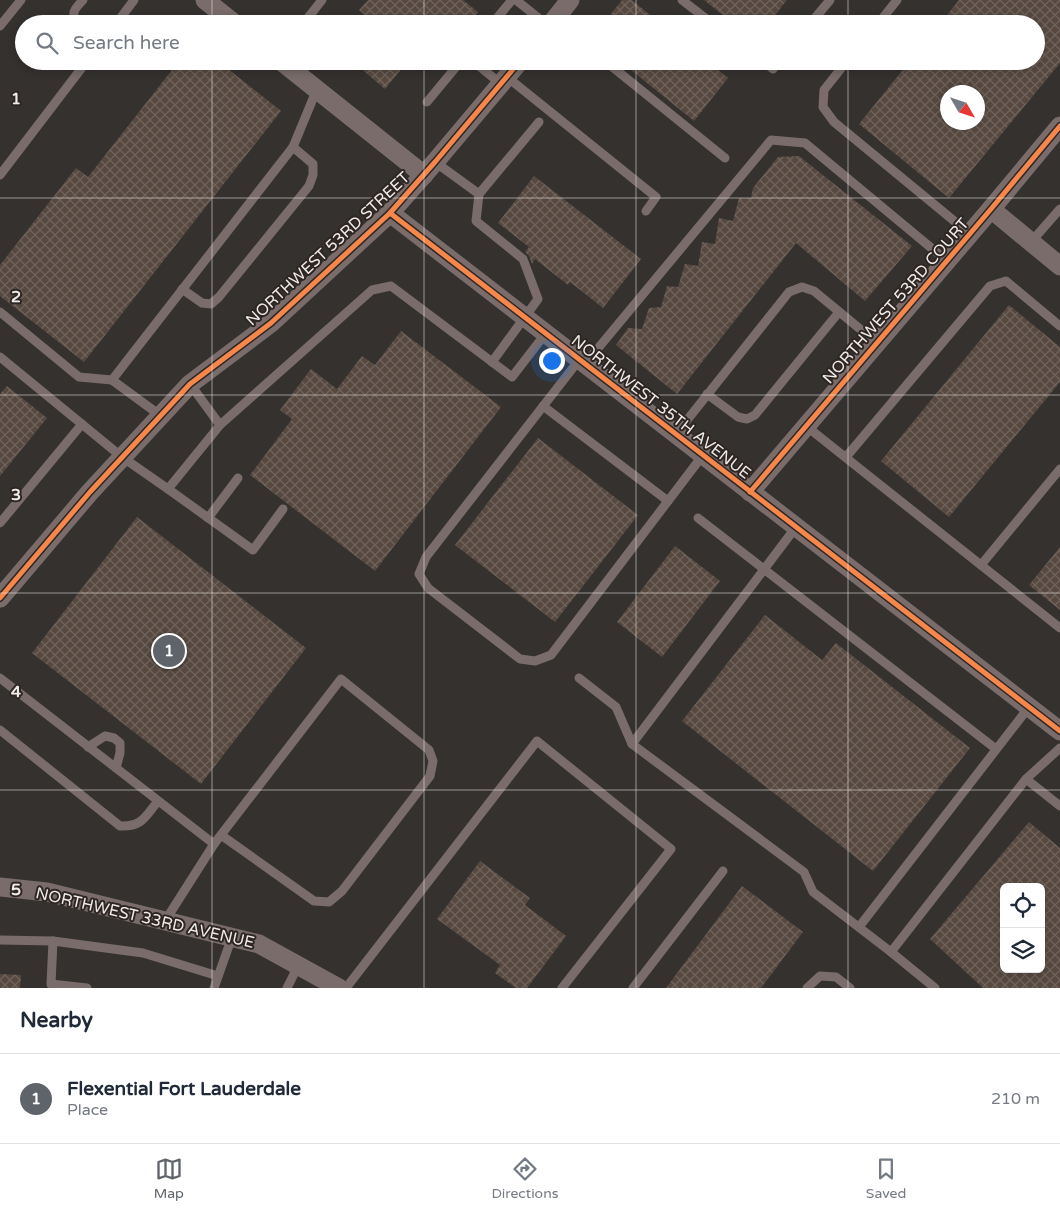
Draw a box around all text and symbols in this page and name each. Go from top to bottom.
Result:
search box [15,15,1045,70]
icon: search [33,29,61,57]
text: Search here [73,32,180,54]
north arrow [940,85,985,130]
text: 1 [11,89,21,109]
street label: NORTHWEST 53RD STREET [242,168,414,330]
street label: NORTHWEST 53RD COURT [818,214,974,388]
text: 2 [11,287,21,307]
street label: NORTHWEST 35TH AVENUE [567,331,755,483]
your location [539,348,565,374]
text: 3 [11,485,21,505]
pin: 1 [153,632,185,670]
text: 4 [11,682,21,702]
text: 5 [11,880,21,900]
street label: NORTHWEST 33RD AVENUE [34,883,256,953]
map controls [1000,883,1045,973]
button: locate [1000,883,1045,928]
button: layers [1000,928,1045,973]
text: Nearby [20,1008,93,1033]
text: Flexential Fort Lauderdale [67,1078,301,1100]
text: 1 [31,1089,41,1109]
text: 210 m [991,1089,1040,1109]
text: Place [67,1100,108,1120]
tab: Map [154,1155,184,1202]
tab: Directions [491,1155,558,1202]
tab: Saved [866,1155,906,1202]

